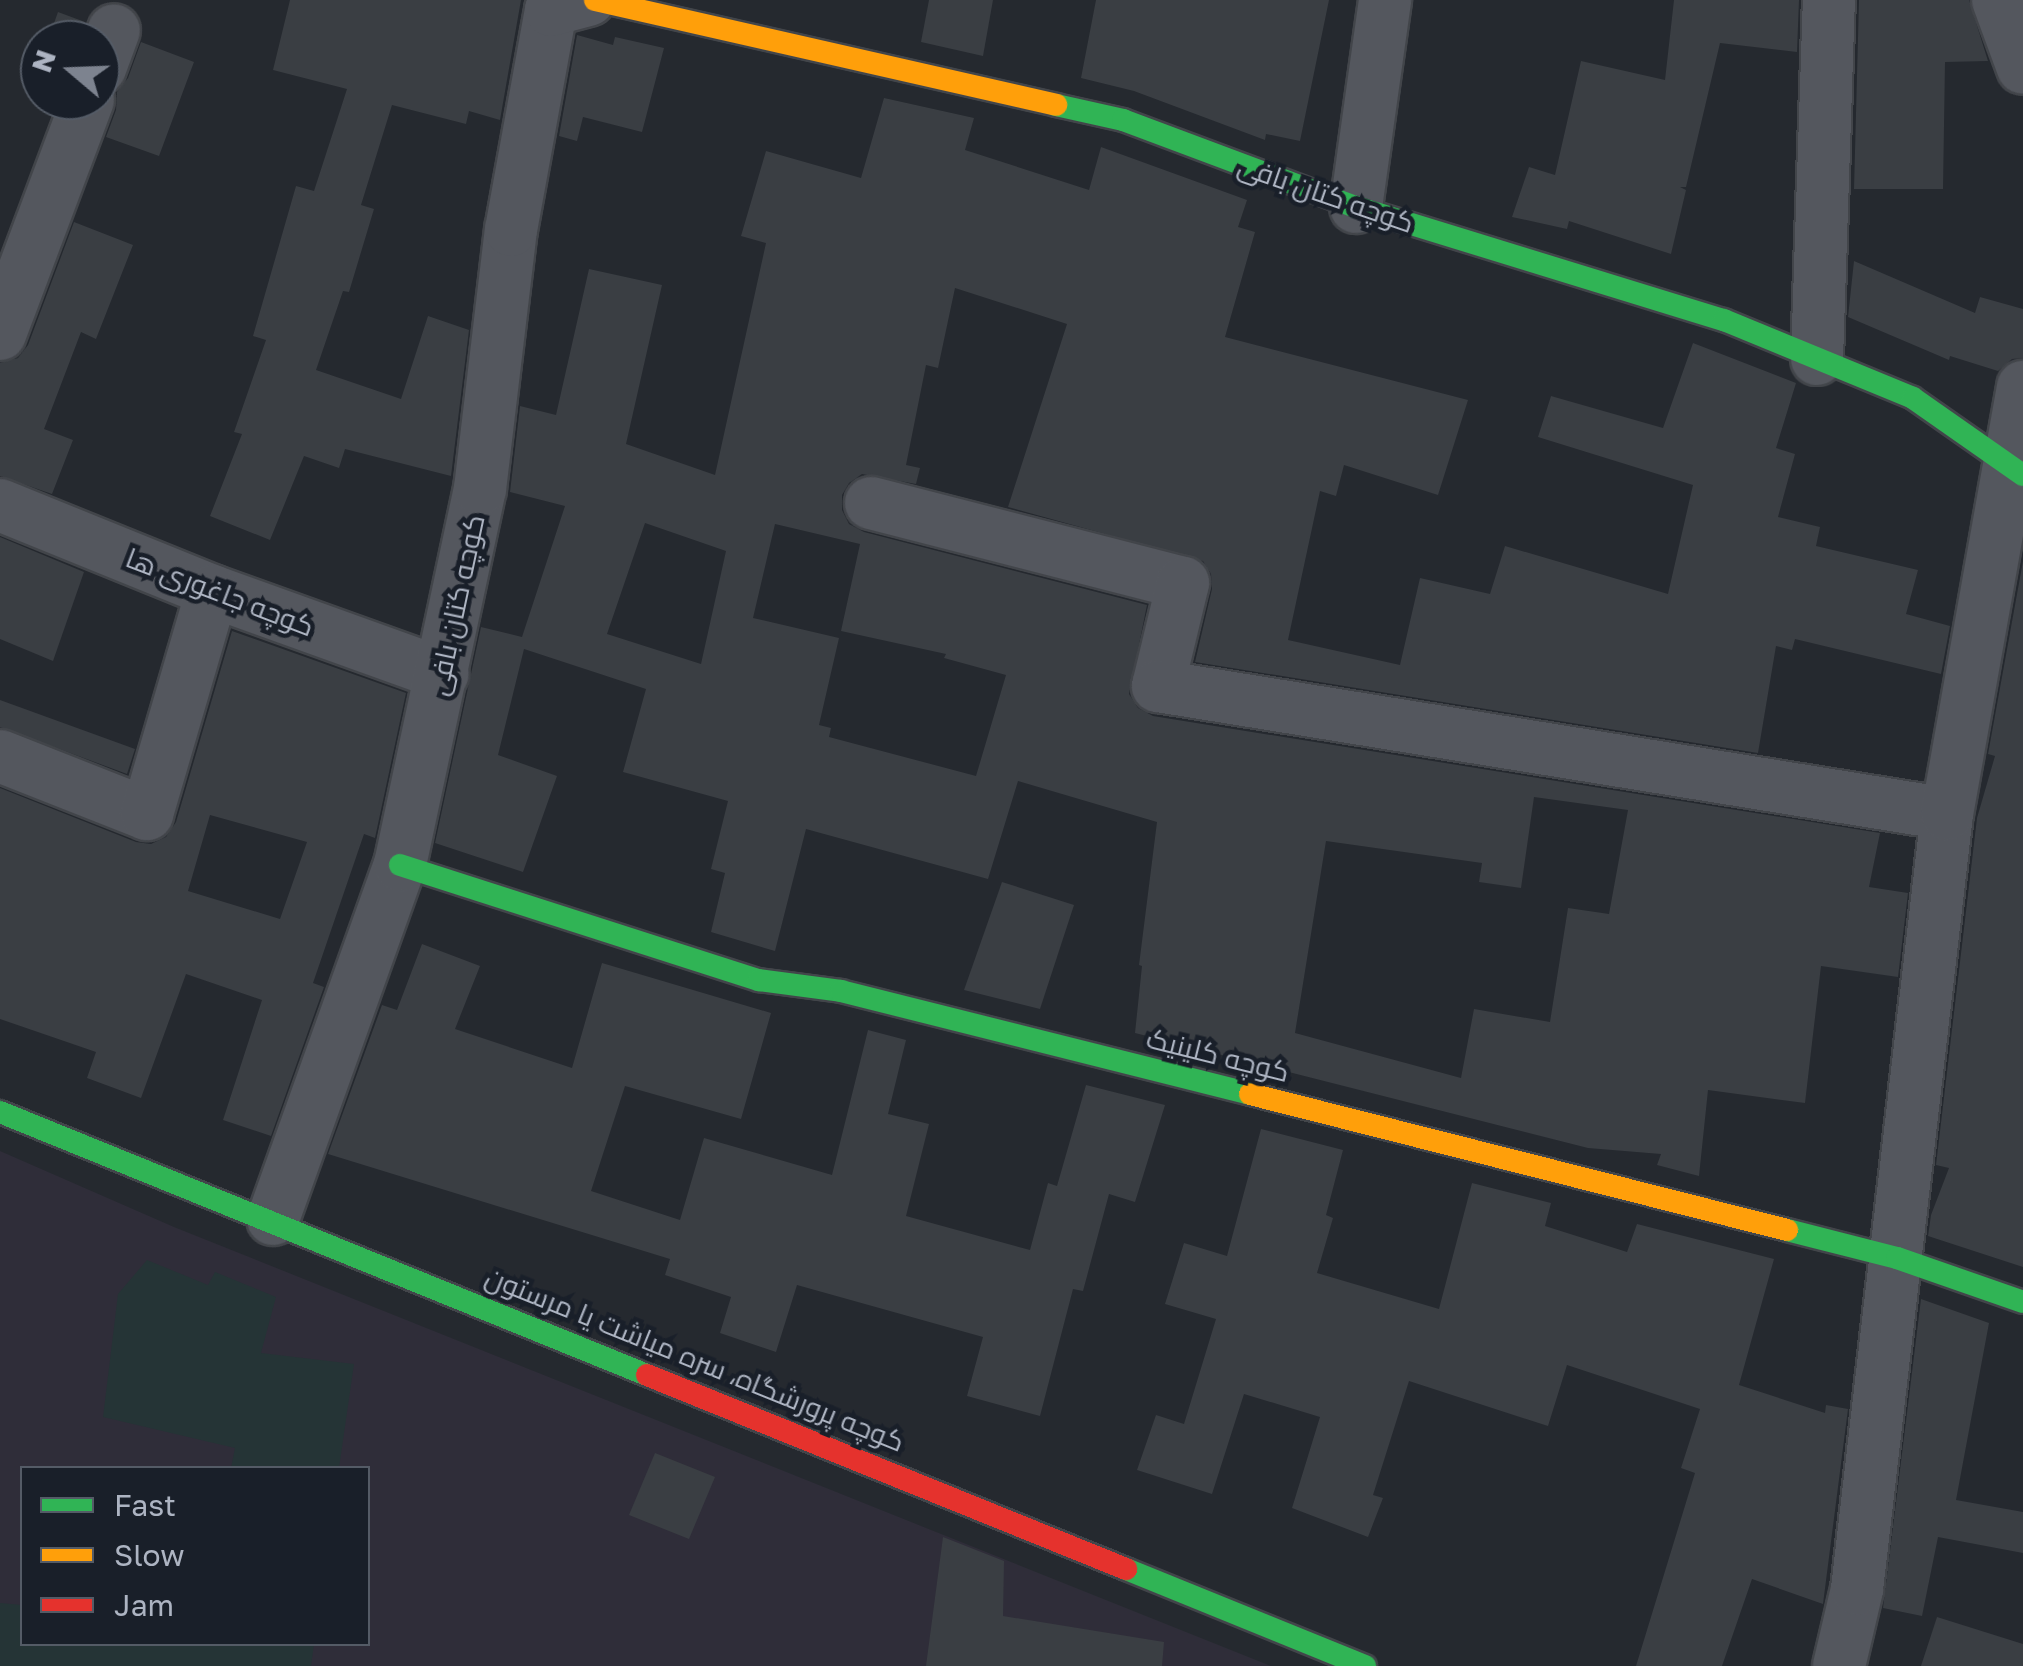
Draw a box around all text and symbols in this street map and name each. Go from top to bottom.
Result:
north arrow [20,20,120,120]
text: N [24,45,62,76]
street label: کوچه کتان بافی [1234,148,1418,240]
street label: کوچه کتان بافی [420,512,492,698]
street label: کوچه جاغوری ها [121,541,319,643]
street label: کوچه کلینیک [1143,1021,1293,1089]
street label: کوچه پرورشگاه، سره میاشت یا مرستون [481,1259,909,1459]
legend [20,1466,370,1646]
text: Fast [114,1487,176,1523]
text: Slow [114,1537,185,1573]
text: Jam [114,1587,174,1623]

